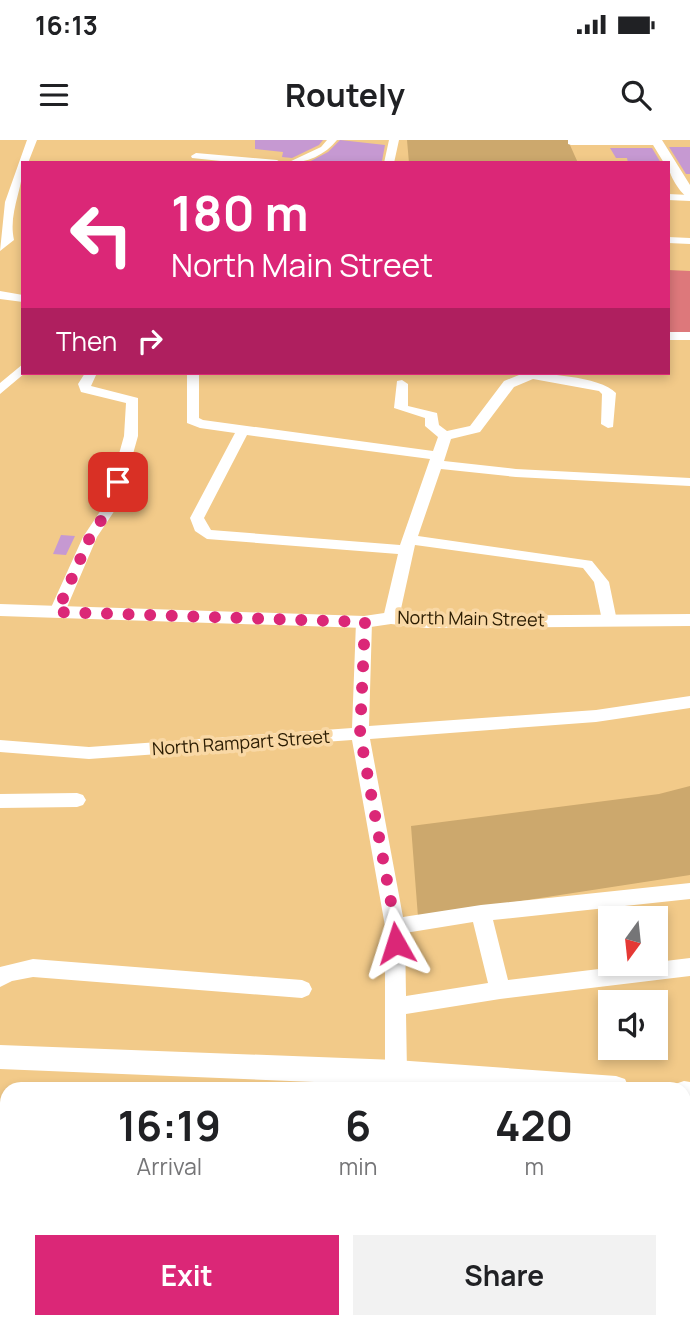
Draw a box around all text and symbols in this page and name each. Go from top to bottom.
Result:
text: 16:13 [35,7,98,43]
text: Routely [285,73,405,117]
icon: menu [35,76,73,114]
icon: search [617,76,655,114]
text: 180 m [171,179,309,246]
icon: left [56,189,147,280]
text: North Main Street [171,243,433,287]
icon: right [131,322,169,360]
text: Then [56,323,117,359]
pin [88,452,148,512]
icon: arrive [99,463,137,501]
street label: North Main Street [397,605,545,631]
street label: North Rampart Street [151,724,331,760]
position arrow [359,906,433,980]
north arrow [598,906,668,976]
map controls [598,906,668,1060]
button: sound [598,990,668,1060]
text: 16:19 [118,1096,221,1154]
text: 6 [345,1096,371,1154]
text: 420 [495,1096,573,1154]
text: Arrival [137,1150,202,1182]
text: min [339,1150,377,1182]
text: m [524,1150,544,1182]
button: Exit [35,1235,339,1315]
button: Share [353,1235,656,1315]

